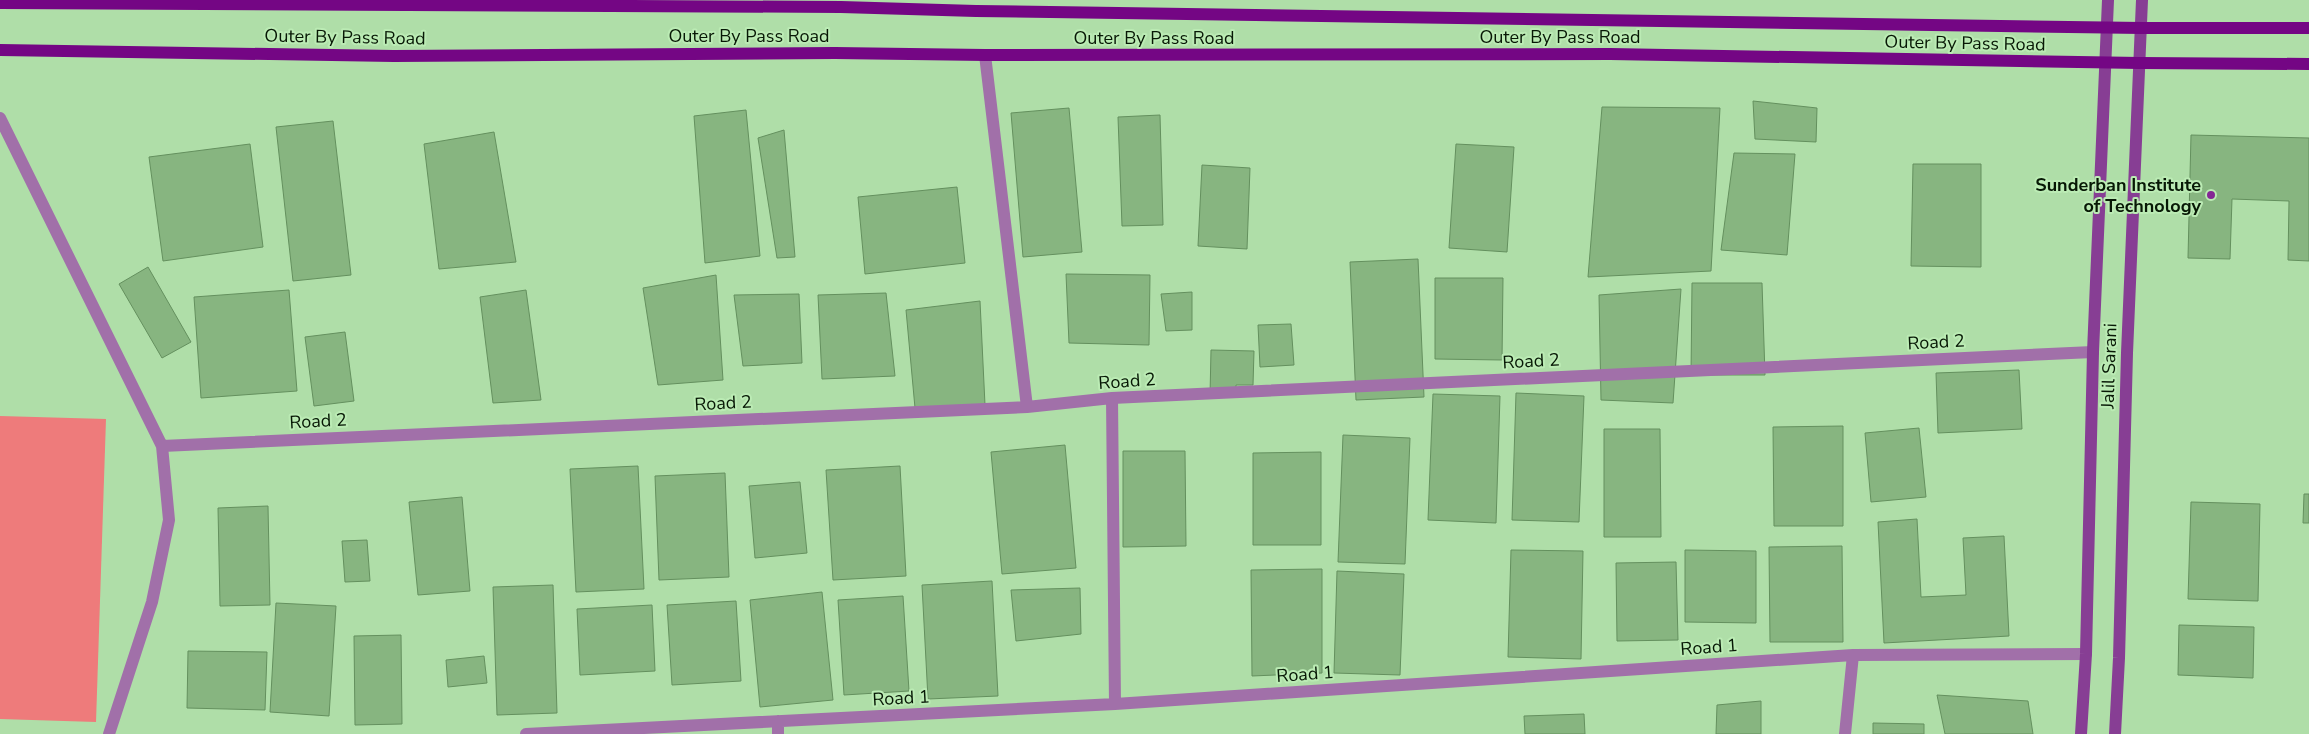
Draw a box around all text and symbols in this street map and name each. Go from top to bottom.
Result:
street label: Outer By Pass Road [264,24,426,50]
street label: Outer By Pass Road [668,24,830,48]
street label: Outer By Pass Road [1479,25,1641,49]
street label: Outer By Pass Road [1073,26,1235,50]
street label: Outer By Pass Road [1884,30,2046,56]
place label: Sunderban Institute of Technology [2035,173,2202,218]
marker: Sunderban Institute of Technology [2205,189,2217,201]
street label: Jalil Sarani [2095,323,2122,410]
street label: Road 2 [1907,329,1965,355]
street label: Road 2 [1502,348,1560,374]
street label: Road 2 [1098,367,1156,395]
street label: Road 2 [694,390,752,416]
street label: Road 2 [289,408,347,434]
street label: Road 1 [1680,633,1738,661]
street label: Road 1 [1276,660,1334,688]
street label: Road 1 [872,685,930,711]

